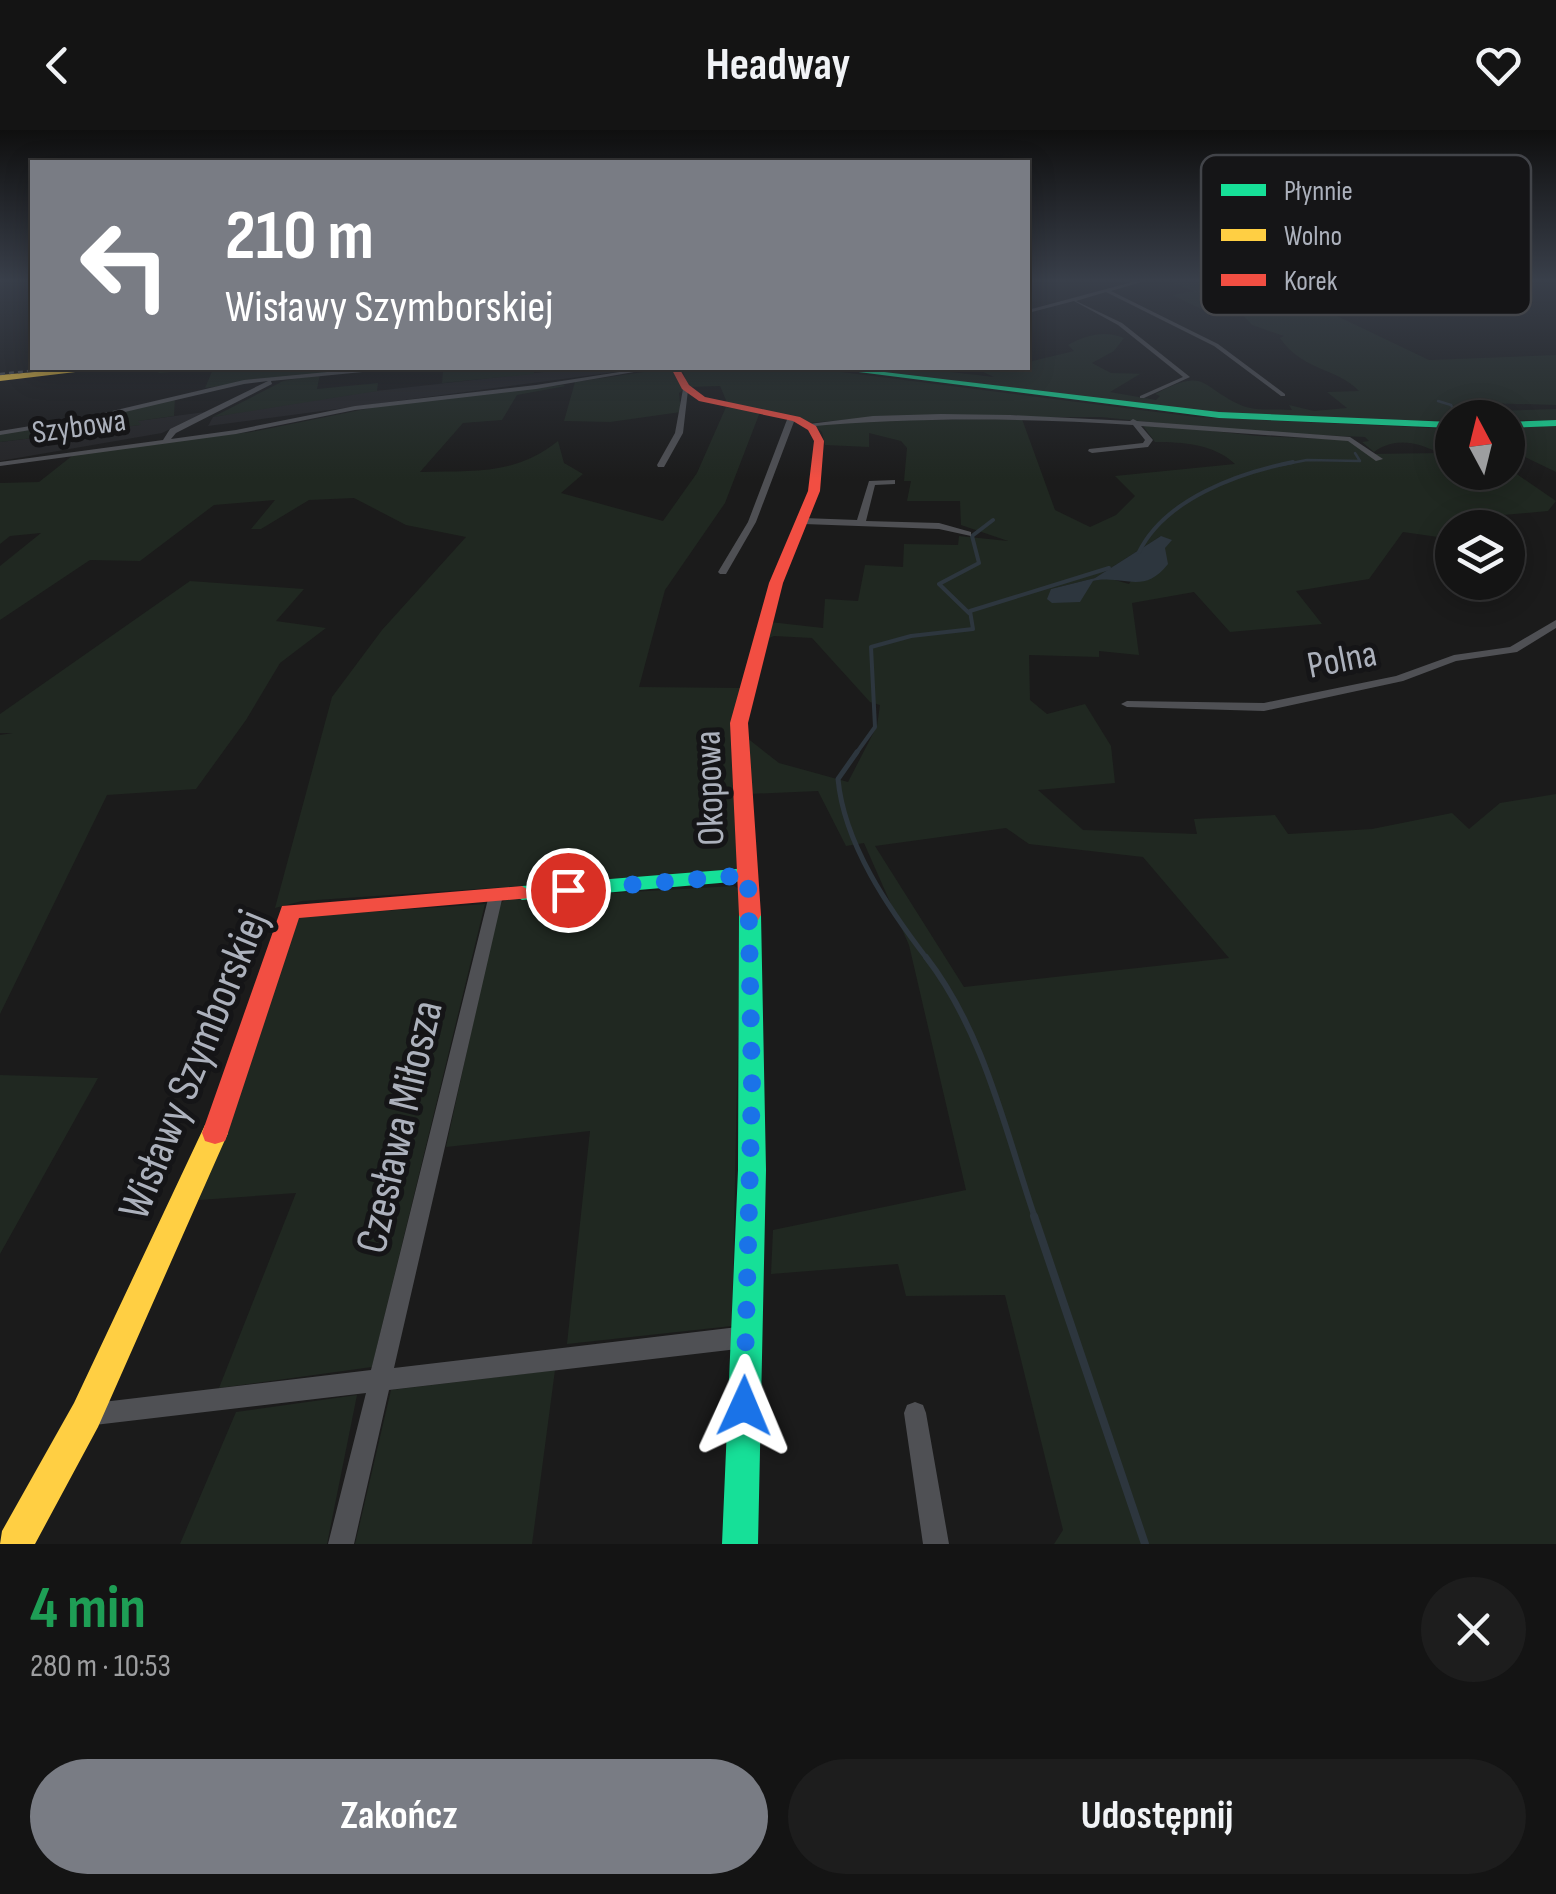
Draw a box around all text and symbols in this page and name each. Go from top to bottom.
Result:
icon: back [30,38,85,93]
text: Headway [706,38,850,93]
icon: heart [1471,38,1526,93]
legend [1201,155,1531,315]
text: Płynnie [1284,175,1353,208]
text: 210 m [225,195,374,279]
icon: left [60,200,190,330]
text: Wolno [1284,220,1342,253]
text: Korek [1284,265,1338,298]
text: Wisławy Szymborskiej [225,280,553,335]
north arrow [1435,400,1525,490]
map controls [1435,400,1525,600]
street label: Szybowa [30,401,128,453]
button: layers [1435,510,1525,600]
street label: Polna [1303,631,1381,689]
street label: Okopowa [686,730,734,846]
pin [526,848,611,933]
icon: arrive [541,863,596,918]
street label: Wisławy Szymborskiej [107,902,281,1228]
street label: Czesława Miłosza [344,995,456,1259]
position arrow [692,1354,796,1458]
text: 4 min [30,1573,146,1645]
button: close [1421,1577,1526,1682]
text: 280 m · 10:53 [30,1647,171,1686]
button: Zakończ [30,1759,768,1874]
button: Udostępnij [788,1759,1526,1874]

